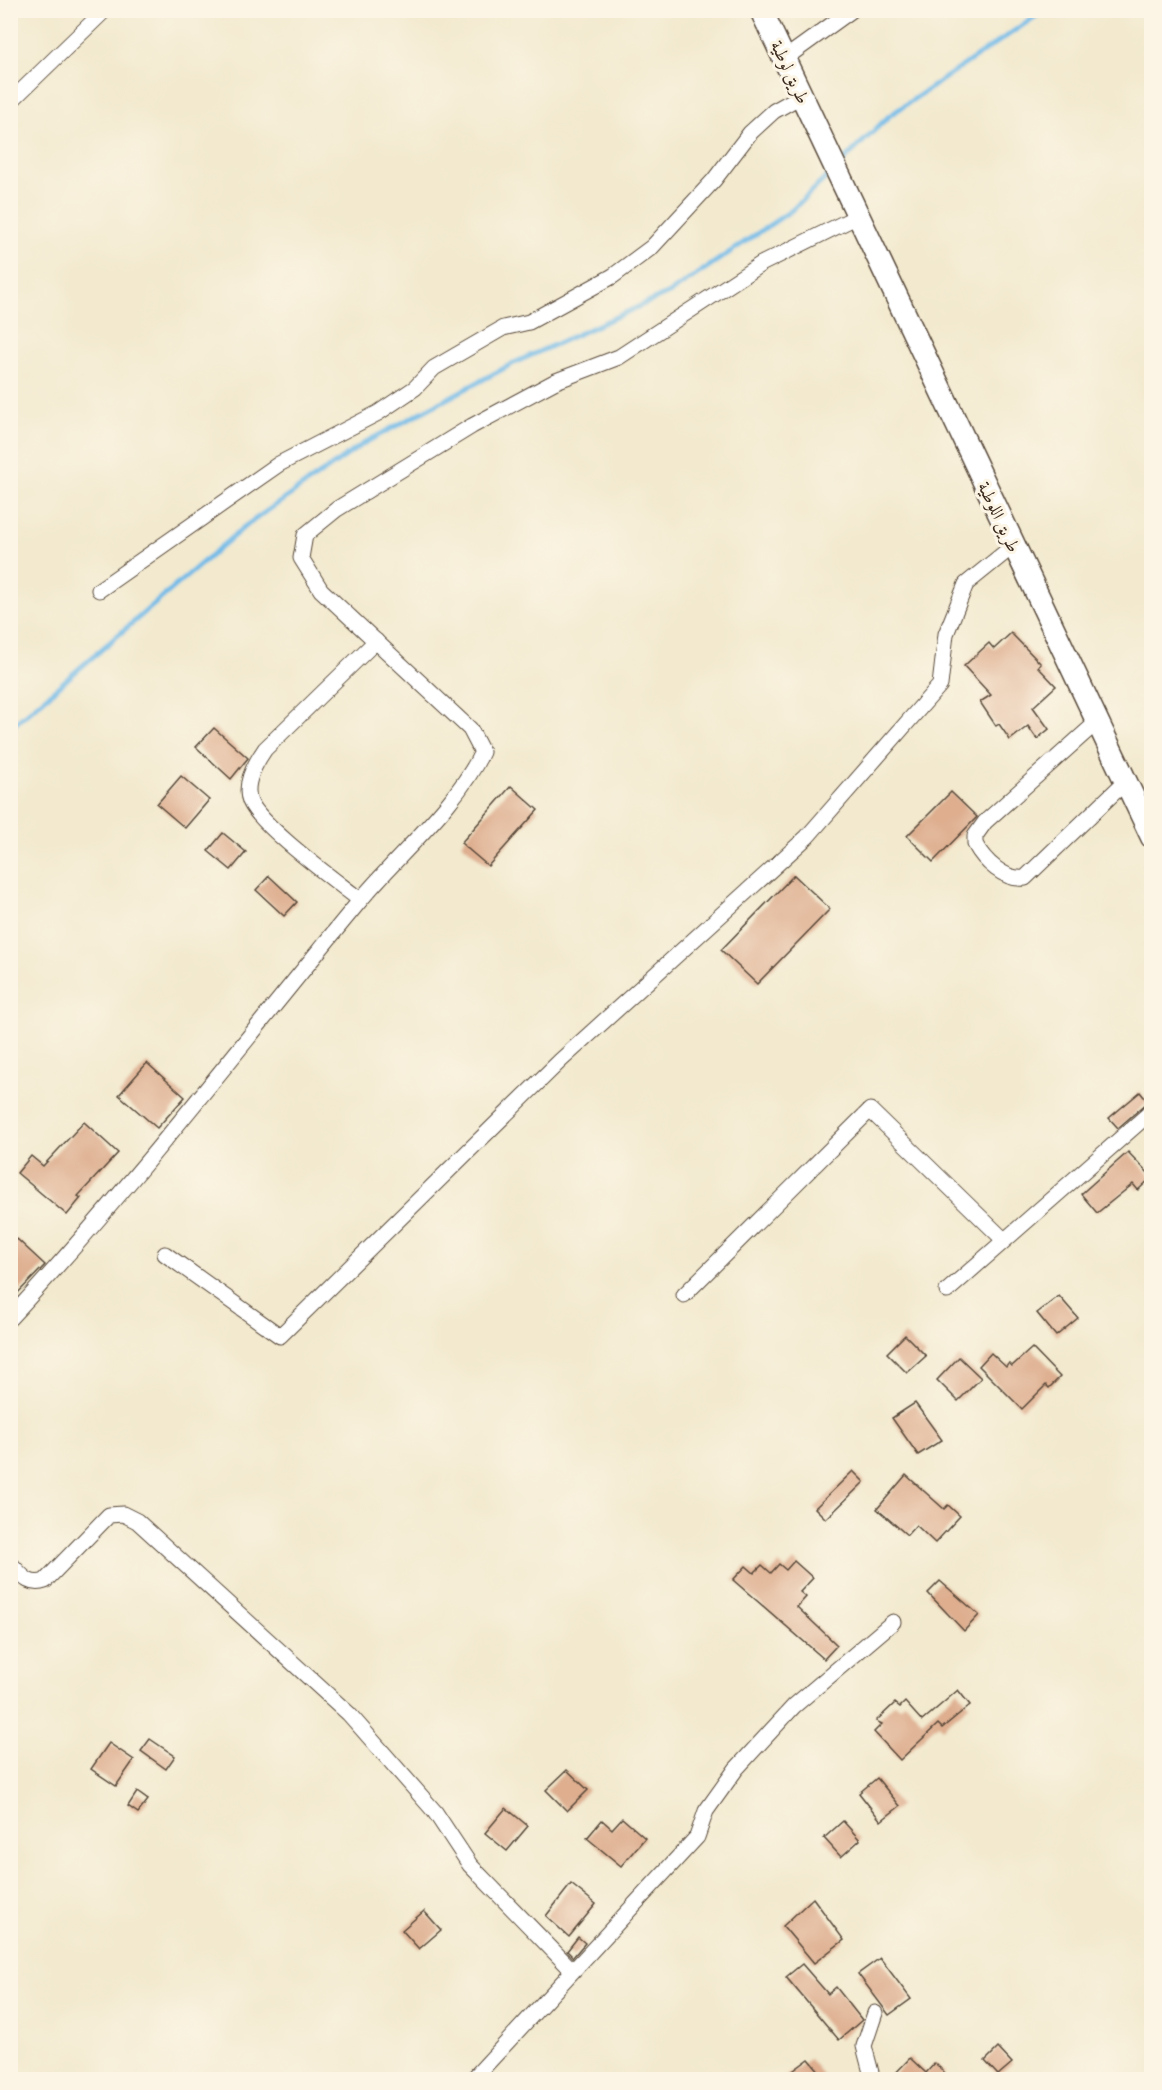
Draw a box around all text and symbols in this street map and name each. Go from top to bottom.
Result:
street label: طريق لوطية [765,37,813,108]
street label: طريق اللوطية [972,479,1024,556]

